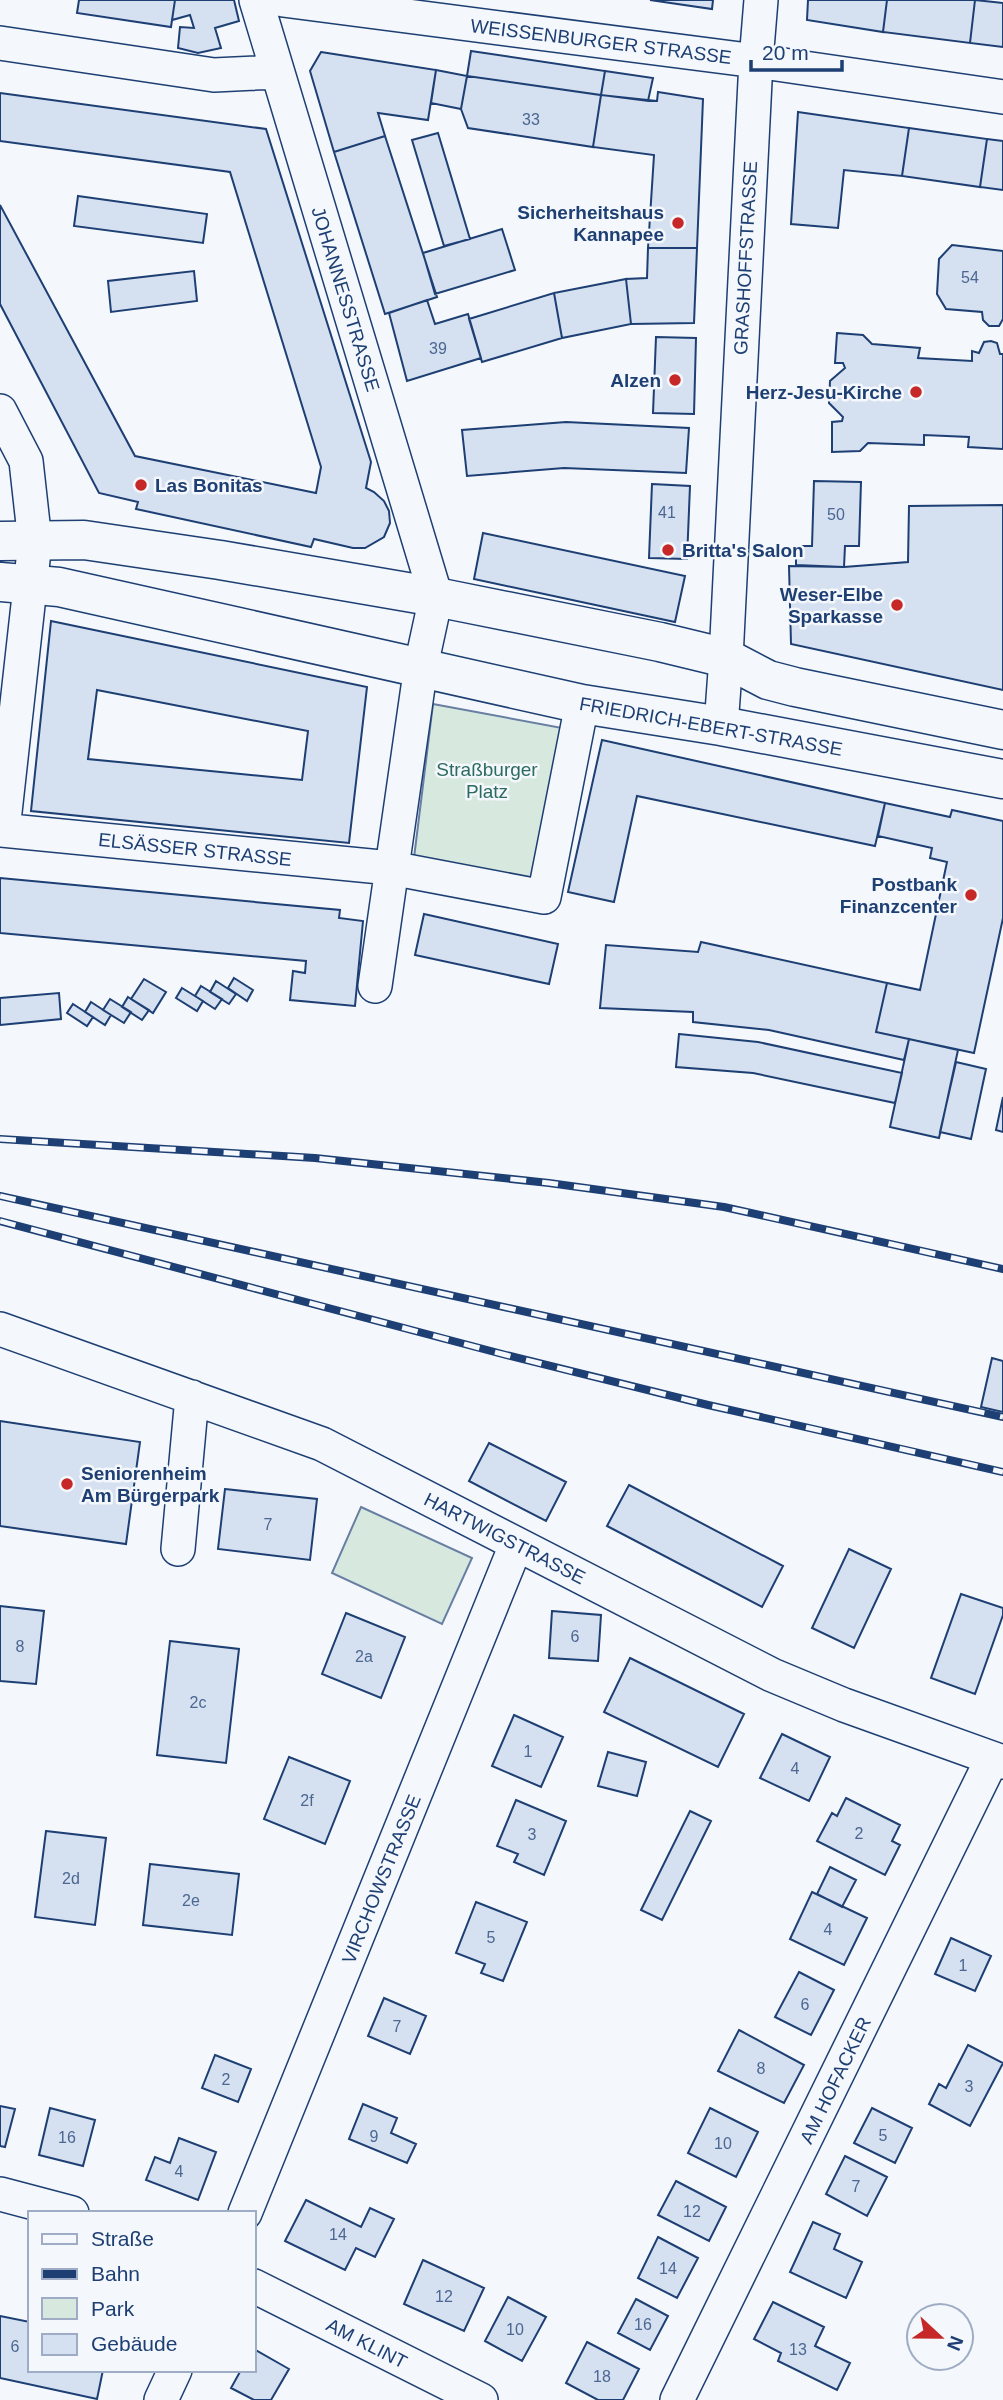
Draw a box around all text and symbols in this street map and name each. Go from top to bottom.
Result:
street label: WEISSENBURGER STRASSE [469,15,733,68]
scale bar [751,28,842,72]
text: 20 m [762,41,809,64]
house number: 33 [522,111,540,128]
street label: GRASHOFFSTRASSE [730,160,761,356]
place label: Sicherheitshaus Kannapee [517,202,664,245]
street label: JOHANNESSTRASSE [307,204,384,394]
marker: Sicherheitshaus Kannapee [670,215,686,231]
house number: 54 [961,269,979,286]
house number: 39 [429,340,447,357]
place label: Alzen [610,370,661,391]
marker: Alzen [667,372,683,388]
place label: Herz-Jesu-Kirche [746,382,902,403]
marker: Herz-Jesu-Kirche [908,384,924,400]
place label: Las Bonitas [155,475,263,496]
marker: Las Bonitas [133,477,149,493]
house number: 41 [658,504,676,521]
house number: 50 [827,506,845,523]
place label: Britta's Salon [682,540,804,561]
marker: Britta's Salon [660,542,676,558]
place label: Weser-Elbe Sparkasse [780,584,883,627]
marker: Weser-Elbe Sparkasse [889,597,905,613]
street label: FRIEDRICH-EBERT-STRASSE [578,693,844,760]
park label: Straßburger Platz [436,759,538,802]
street label: ELSÄSSER STRASSE [97,829,293,870]
place label: Postbank Finanzcenter [840,874,958,917]
marker: Postbank Finanzcenter [963,887,979,903]
place label: Seniorenheim Am Bürgerpark [81,1463,220,1506]
marker: Seniorenheim Am Bürgerpark [59,1476,75,1492]
street label: HARTWIGSTRASSE [421,1489,589,1588]
house number: 7 [264,1516,273,1533]
house number: 6 [571,1628,580,1645]
house number: 8 [16,1638,25,1655]
house number: 2a [355,1648,373,1665]
house number: 2c [190,1694,206,1711]
house number: 1 [524,1743,533,1760]
house number: 4 [791,1760,800,1777]
house number: 2f [300,1792,314,1809]
street label: VIRCHOWSTRASSE [338,1792,425,1967]
house number: 2 [855,1825,864,1842]
house number: 3 [528,1826,537,1843]
house number: 2d [62,1870,80,1887]
house number: 2e [182,1892,200,1909]
house number: 4 [824,1921,833,1938]
house number: 5 [487,1929,496,1946]
house number: 1 [959,1957,968,1974]
house number: 6 [801,1996,810,2013]
street label: AM HOFACKER [796,2013,875,2147]
house number: 7 [393,2018,402,2035]
house number: 8 [757,2060,766,2077]
house number: 2 [222,2071,231,2088]
house number: 3 [965,2078,974,2095]
house number: 5 [879,2127,888,2144]
house number: 9 [370,2128,379,2145]
house number: 16 [58,2129,76,2146]
house number: 10 [714,2135,732,2152]
house number: 4 [175,2163,184,2180]
house number: 7 [852,2178,861,2195]
house number: 12 [683,2203,701,2220]
legend [28,2211,256,2372]
house number: 14 [329,2226,347,2243]
text: Straße [91,2227,154,2250]
house number: 14 [659,2260,677,2277]
text: Bahn [91,2262,140,2285]
house number: 12 [435,2288,453,2305]
text: Park [91,2297,135,2320]
north arrow [905,2302,975,2372]
street label: AM KLINT [323,2314,411,2373]
house number: 16 [634,2316,652,2333]
house number: 10 [506,2321,524,2338]
text: Gebäude [91,2332,177,2355]
text: N [943,2333,968,2353]
house number: 6 [11,2338,20,2355]
house number: 13 [789,2341,807,2358]
house number: 18 [593,2368,611,2385]

